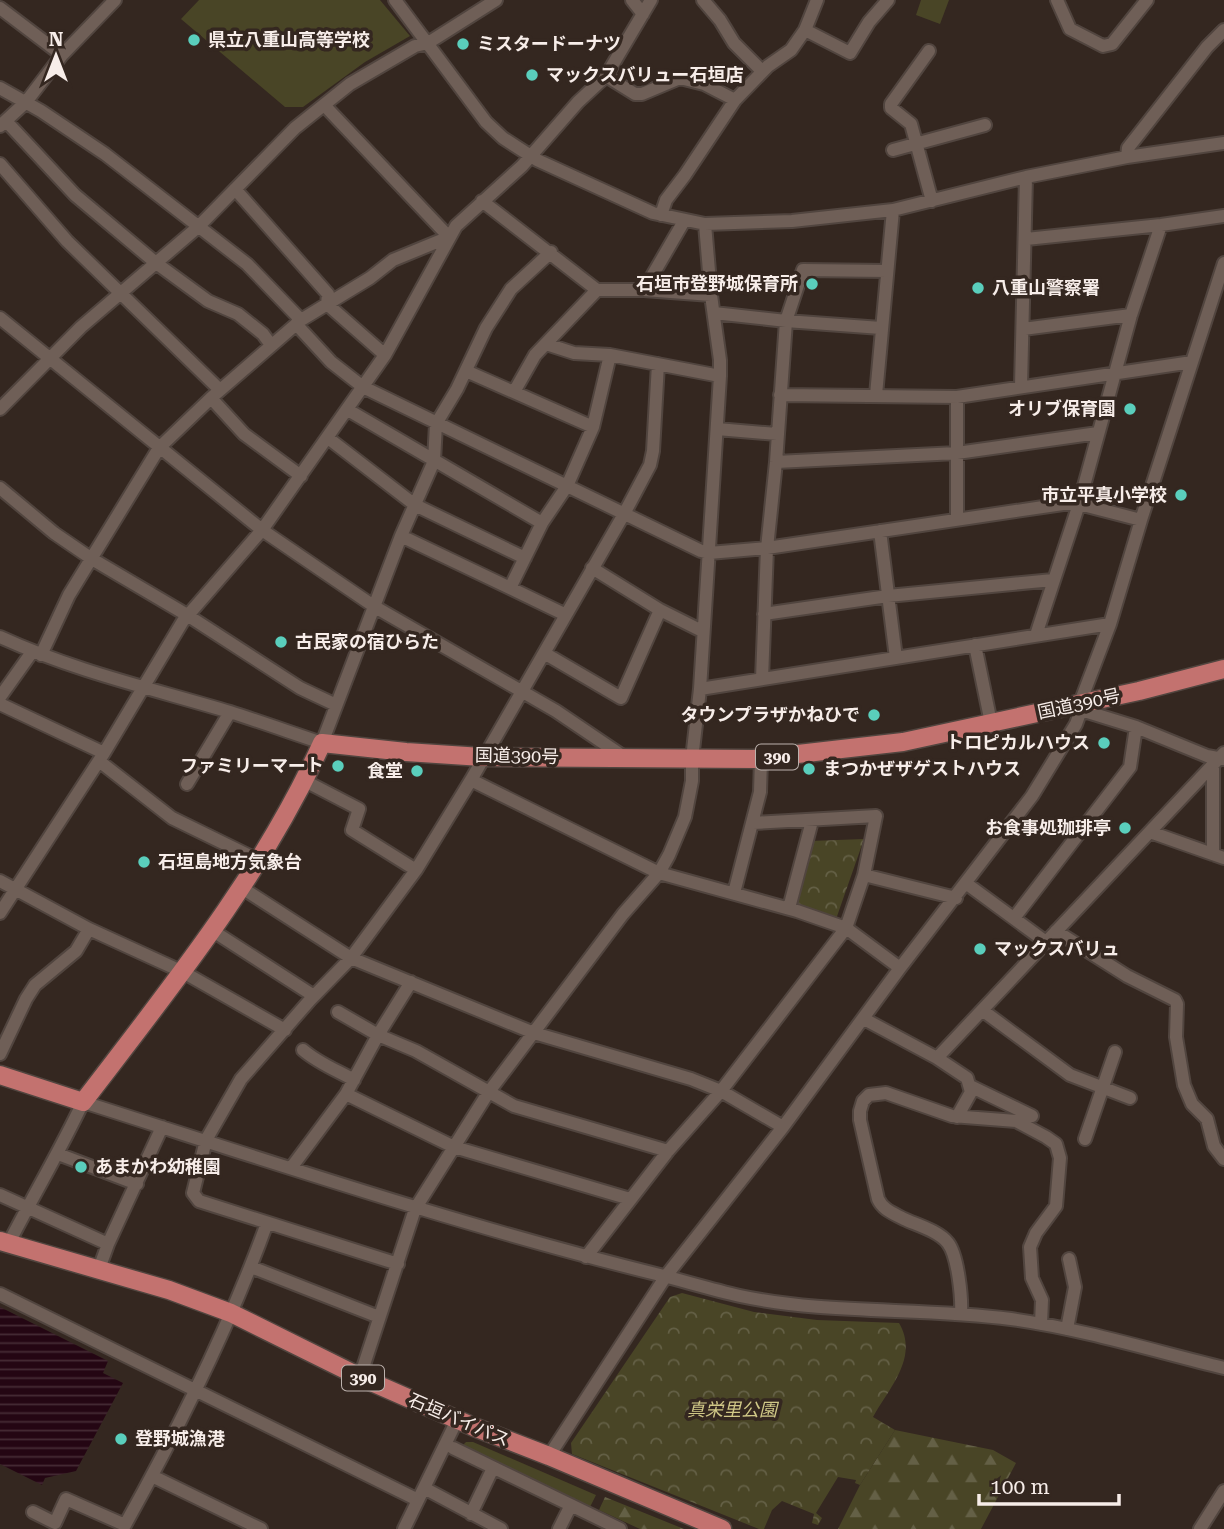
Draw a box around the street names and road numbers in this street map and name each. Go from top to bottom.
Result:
street label: 国道390号 [1036,684,1122,723]
street label: 国道390号 [475,744,559,767]
road number: 390 [756,744,798,770]
road number: 390 [342,1366,384,1390]
street label: 石垣バイパス [406,1389,513,1450]

